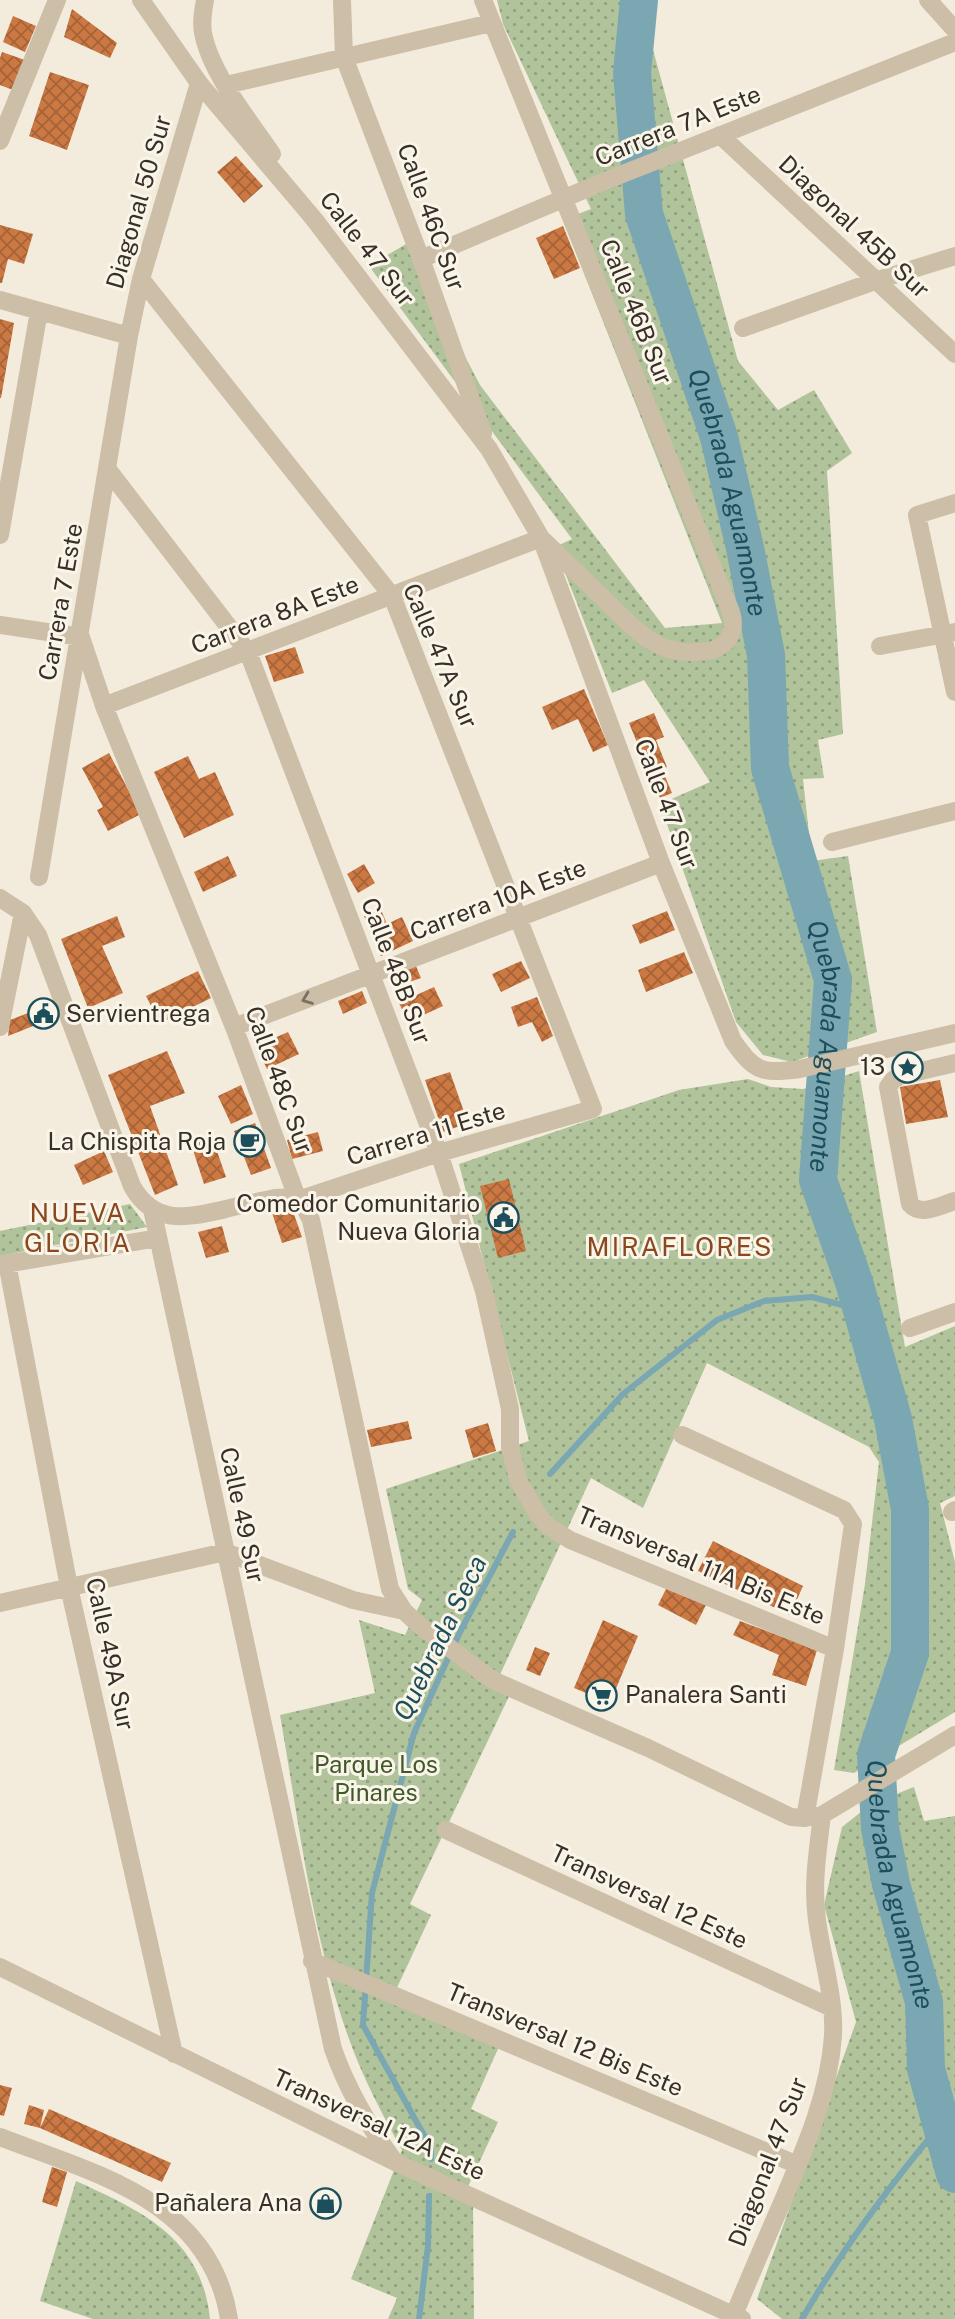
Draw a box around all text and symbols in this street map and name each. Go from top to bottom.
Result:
street label: Carrera 7A Este [591,79,765,171]
street label: Diagonal 50 Sur [100,112,176,292]
street label: Calle 46C Sur [392,139,472,294]
street label: Diagonal 45B Sur [774,149,936,303]
street label: Calle 47 Sur [314,186,421,311]
street label: Calle 46B Sur [595,235,679,388]
water label: Quebrada Aguamonte [682,364,774,619]
street label: Carrera 7 Este [32,521,88,683]
street label: Carrera 8A Este [187,569,362,659]
street label: Calle 47A Sur [398,579,484,732]
street label: Calle 47 Sur [629,734,705,873]
street label: Carrera 10A Este [406,853,590,946]
street label: Calle 48B Sur [356,893,438,1048]
water label: Quebrada Aguamonte [801,916,849,1174]
one-way arrow [302,991,314,1005]
public building icon: Servientrega [26,997,60,1031]
place label: Servientrega [66,999,210,1027]
street label: Calle 48C Sur [240,1002,320,1157]
place icon: 13 [891,1050,925,1084]
place label: 13 [860,1052,885,1080]
street label: Carrera 11 Este [343,1096,508,1170]
cafe icon: La Chispita Roja [232,1125,266,1159]
place label: La Chispita Roja [47,1127,226,1155]
place label: Comedor Comunitario Nueva Gloria [236,1189,480,1245]
district label: NUEVA GLORIA [24,1197,132,1258]
public building icon: Comedor Comunitario Nueva Gloria [486,1201,520,1235]
district label: MIRAFLORES [587,1231,773,1262]
street label: Calle 49 Sur [215,1444,271,1585]
street label: Transversal 11A Bis Este [573,1500,829,1630]
water label: Quebrada Seca [386,1550,493,1725]
street label: Calle 49A Sur [81,1575,141,1733]
supermarket icon: Panalera Santi [585,1678,619,1712]
place label: Panalera Santi [625,1680,787,1708]
park label: Parque Los Pinares [314,1750,438,1806]
water label: Quebrada Aguamonte [861,1759,940,2010]
street label: Transversal 12 Este [547,1838,752,1954]
street label: Transversal 12 Bis Este [443,1977,688,2102]
street label: Transversal 12A Este [269,2063,490,2186]
street label: Diagonal 47 Sur [722,2073,812,2250]
shop icon: Pañalera Ana [308,2186,342,2220]
place label: Pañalera Ana [154,2188,302,2216]

